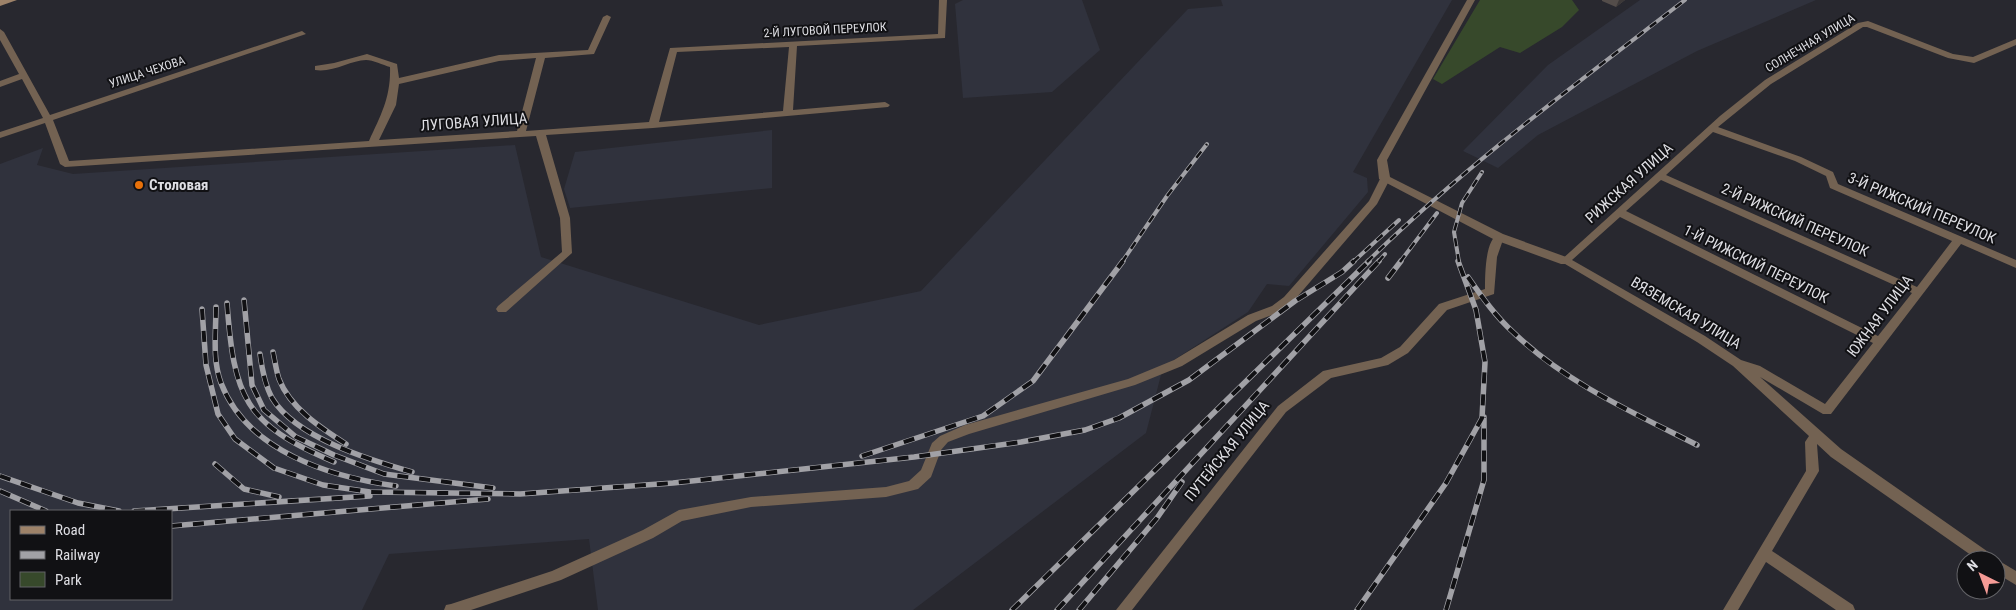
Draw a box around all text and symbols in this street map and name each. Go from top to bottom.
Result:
street label: СОЛНЕЧНАЯ УЛИЦА [1763,11,1857,75]
street label: 2-Й ЛУГОВОЙ ПЕРЕУЛОК [763,19,887,40]
street label: УЛИЦА ЧЕХОВА [107,53,187,91]
street label: ЛУГОВАЯ УЛИЦА [420,109,528,135]
street label: РИЖСКАЯ УЛИЦА [1582,139,1677,227]
street label: 3-Й РИЖСКИЙ ПЕРЕУЛОК [1845,169,1999,248]
place label: Столовая [149,176,208,194]
marker: Столовая [133,179,145,191]
street label: 2-Й РИЖСКИЙ ПЕРЕУЛОК [1719,179,1872,261]
street label: 1-Й РИЖСКИЙ ПЕРЕУЛОК [1680,221,1832,307]
street label: ЮЖНАЯ УЛИЦА [1843,271,1917,360]
street label: ВЯЗЕМСКАЯ УЛИЦА [1628,273,1745,353]
street label: ПУТЕЙСКАЯ УЛИЦА [1181,397,1273,505]
legend [10,510,172,600]
text: Road [55,521,85,539]
text: Railway [55,546,100,564]
north arrow [1956,550,2006,600]
text: N [1964,557,1981,574]
text: Park [55,571,82,589]

